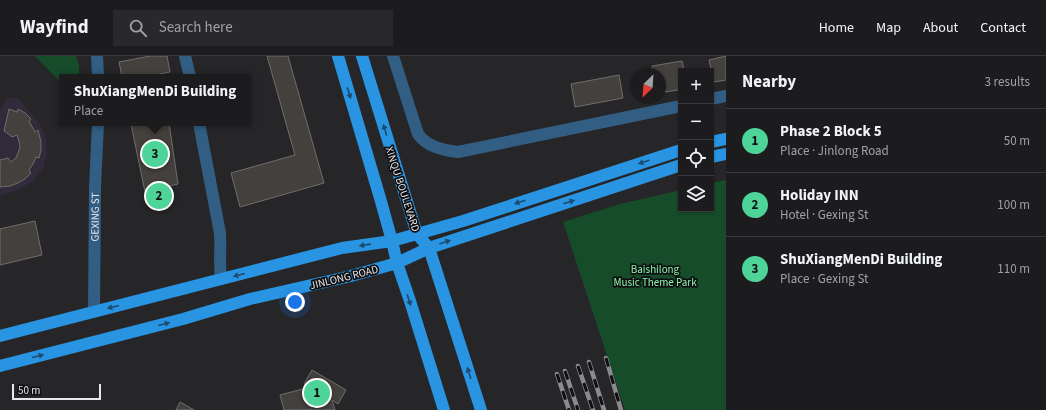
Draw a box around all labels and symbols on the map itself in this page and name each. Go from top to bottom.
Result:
north arrow [630,68,666,104]
one-way arrow [346,88,352,100]
one-way arrow [382,124,388,136]
pin: 3 [142,139,168,169]
street label: XINQU BOULEVARD [382,145,423,234]
one-way arrow [637,159,649,165]
pin: 2 [146,181,172,211]
street label: GEXING ST [88,192,103,241]
one-way arrow [563,198,575,204]
one-way arrow [514,199,526,205]
one-way arrow [440,239,452,245]
one-way arrow [359,242,371,248]
street label: JINLONG ROAD [308,262,380,293]
park label: Baishilong Music Theme Park [613,262,697,290]
one-way arrow [232,272,245,278]
your location [285,292,305,312]
one-way arrow [407,295,413,307]
one-way arrow [107,304,119,310]
one-way arrow [158,321,170,327]
one-way arrow [32,353,44,359]
one-way arrow [465,367,471,379]
pin: 1 [304,378,330,408]
scale bar [12,382,101,401]

